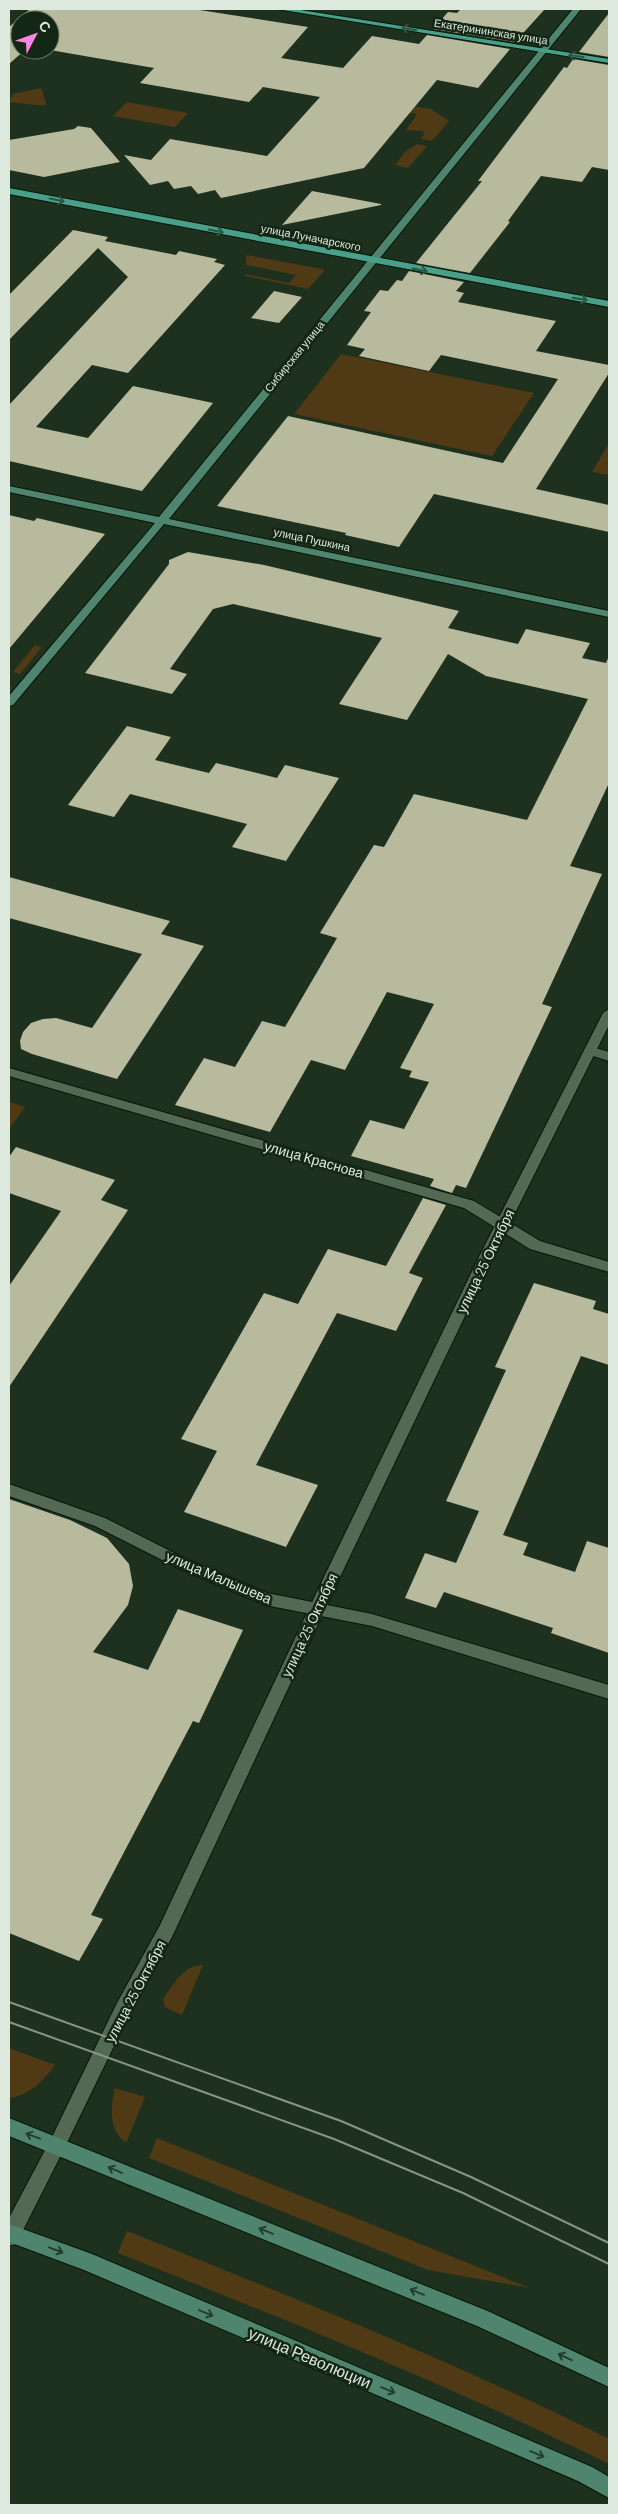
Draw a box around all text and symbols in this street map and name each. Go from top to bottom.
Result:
north arrow [10,10,60,60]
street label: Екатерининская улица [433,16,550,47]
text: С [35,17,55,36]
one-way arrow [401,24,417,34]
one-way arrow [569,51,585,61]
one-way arrow [48,196,64,206]
street label: улица Луначарского [260,221,362,253]
one-way arrow [208,226,224,236]
one-way arrow [411,265,427,275]
one-way arrow [571,294,587,304]
street label: Сибирская улица [261,317,327,394]
street label: улица Пушкина [273,525,352,554]
street label: улица Краснова [262,1137,366,1181]
street label: улица 25 Октября [453,1206,517,1316]
street label: улица Малышева [164,1547,275,1607]
street label: улица 25 Октября [277,1570,341,1680]
street label: улица 25 Октября [101,1937,169,2045]
one-way arrow [25,2131,41,2140]
one-way arrow [108,2164,123,2173]
one-way arrow [259,2225,274,2235]
one-way arrow [48,2246,63,2256]
one-way arrow [410,2286,425,2296]
one-way arrow [198,2309,213,2318]
street label: улица Революции [246,2323,374,2391]
one-way arrow [558,2352,573,2362]
one-way arrow [380,2386,395,2396]
one-way arrow [529,2450,544,2459]

